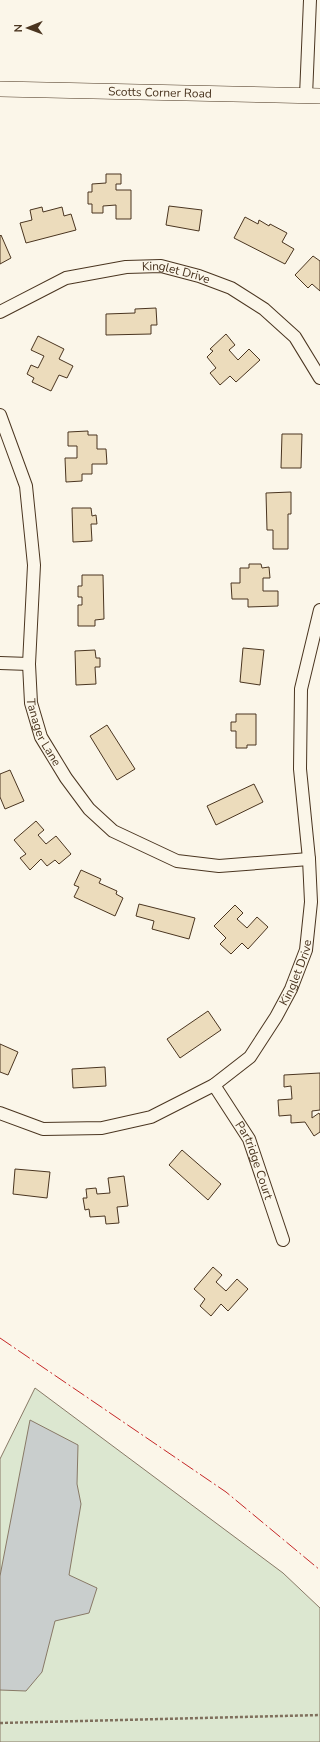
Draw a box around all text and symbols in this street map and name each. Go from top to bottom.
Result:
north arrow [8,8,48,48]
text: N [11,24,26,32]
street label: Scotts Corner Road [108,83,212,102]
street label: Kinglet Drive [142,258,212,287]
street label: Tanager Lane [23,698,65,769]
street label: Kinglet Drive [276,939,315,1008]
street label: Partridge Court [231,1118,277,1202]

